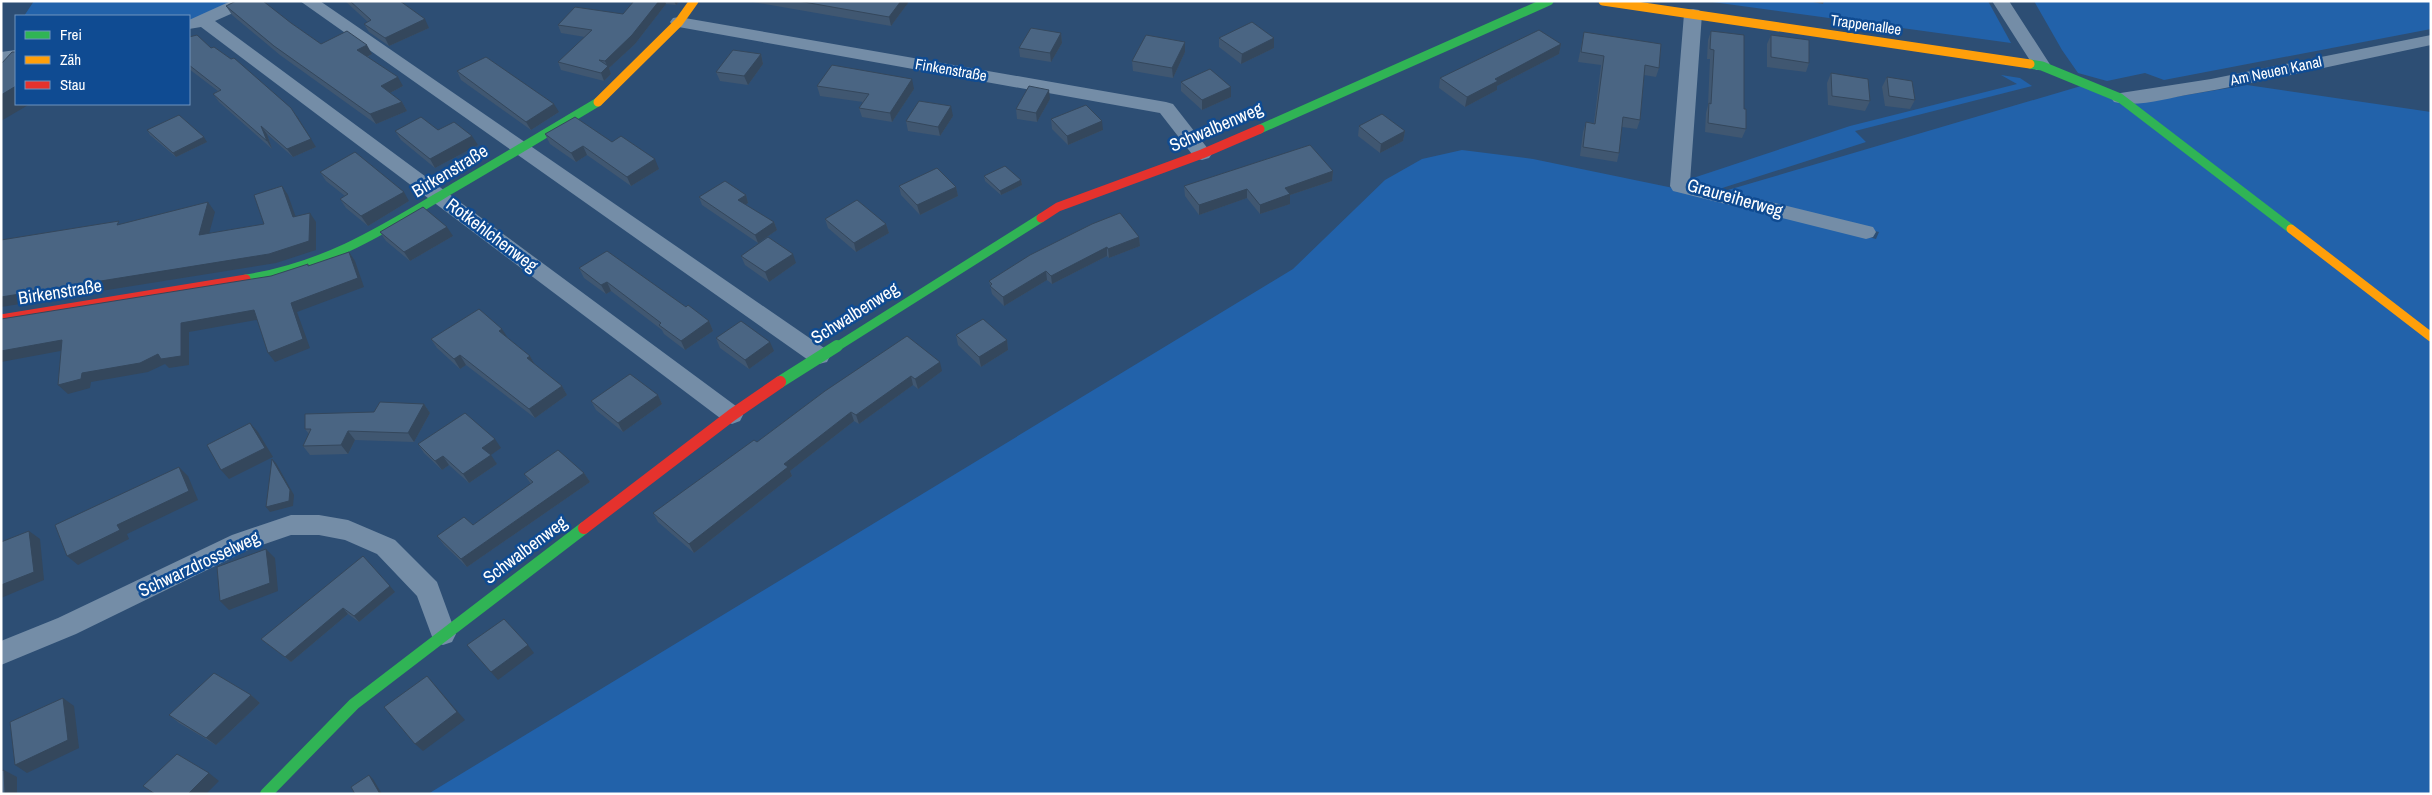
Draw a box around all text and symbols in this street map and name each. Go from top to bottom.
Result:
street label: Trappenallee [1829,9,1903,40]
legend [15,15,190,105]
text: Frei [60,24,82,45]
text: Zäh [60,49,81,70]
street label: Am Neuen Kanal [2227,51,2324,91]
street label: Finkenstraße [914,53,989,86]
text: Stau [60,74,85,95]
street label: Schwalbenweg [1165,95,1267,157]
street label: Birkenstraße [407,138,492,203]
street label: Graureiherweg [1684,172,1787,223]
street label: Rotkehlchenweg [441,192,544,278]
street label: Birkenstraße [16,273,104,310]
street label: Schwalbenweg [806,275,904,349]
street label: Schwalbenweg [478,509,572,589]
street label: Schwarzdrosselweg [134,524,264,603]

